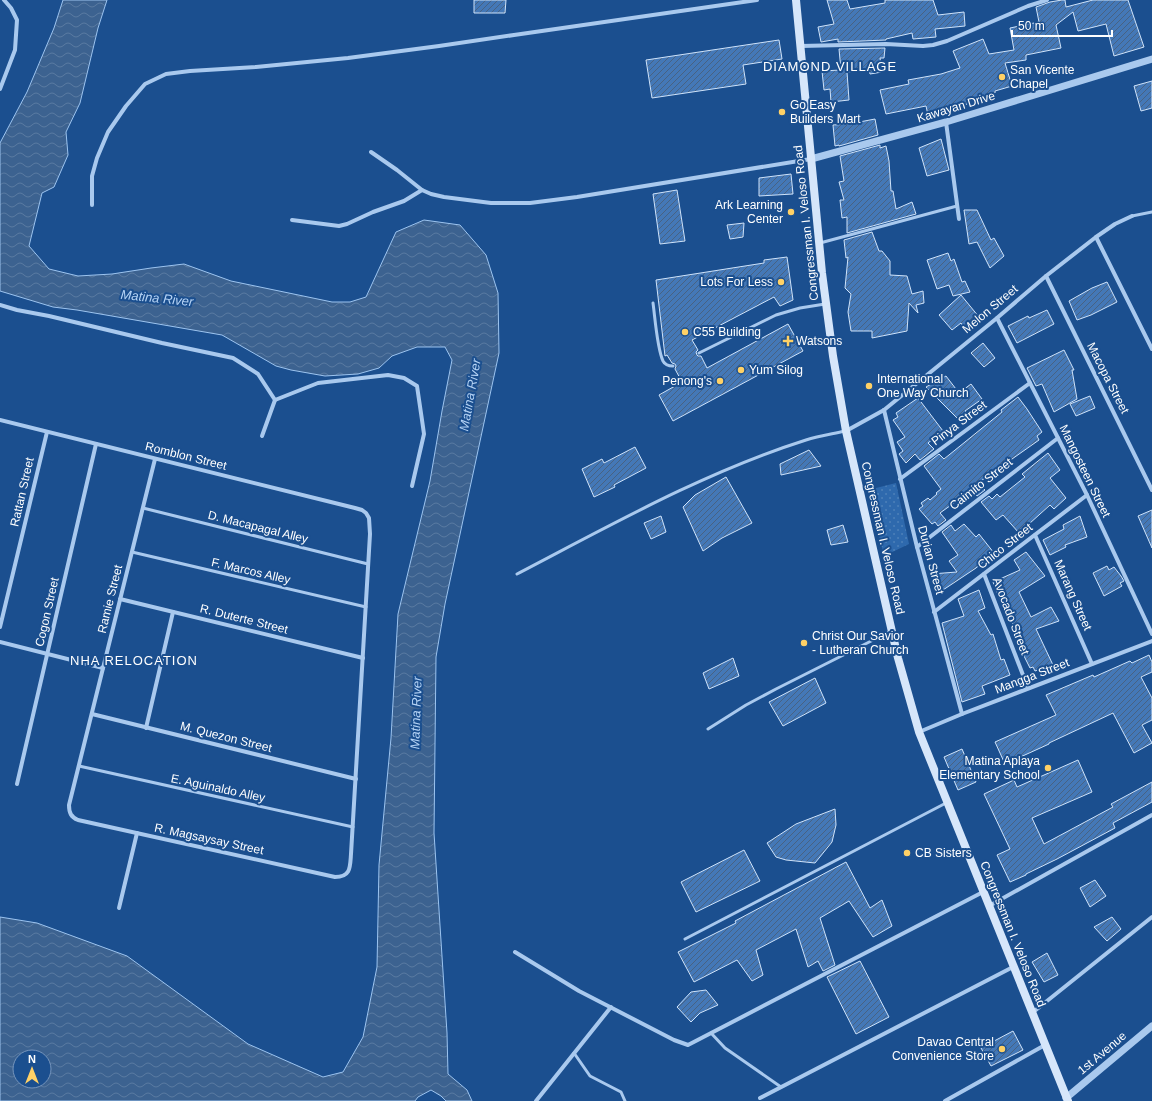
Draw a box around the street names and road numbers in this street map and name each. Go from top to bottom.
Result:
street label: Kawayan Drive [915,88,997,125]
street label: Congressman I. Veloso Road [791,145,821,301]
street label: Melon Street [959,281,1021,336]
street label: Macopa Street [1084,340,1132,417]
street label: Pinya Street [929,397,990,448]
street label: Mangosteen Street [1056,422,1114,520]
street label: Romblon Street [144,439,229,473]
street label: Rattan Street [7,455,37,528]
street label: Caimito Street [947,455,1016,513]
street label: Congressman I. Veloso Road [859,460,907,616]
street label: D. Macapagal Alley [206,508,310,546]
street label: Chico Street [975,520,1036,572]
street label: Durian Street [915,524,947,597]
street label: F. Marcos Alley [210,555,292,587]
street label: Marang Street [1051,557,1095,633]
street label: Ramie Street [95,563,125,635]
street label: Cogon Street [32,575,62,648]
street label: Avocado Street [990,575,1032,657]
street label: R. Duterte Street [199,601,290,637]
street label: Mangga Street [993,655,1072,697]
street label: M. Quezon Street [179,719,274,755]
street label: E. Aguinaldo Alley [170,771,266,805]
street label: R. Magsaysay Street [153,821,266,858]
street label: Congressman I. Veloso Road [977,859,1049,1009]
street label: 1st Avenue [1075,1028,1129,1077]

